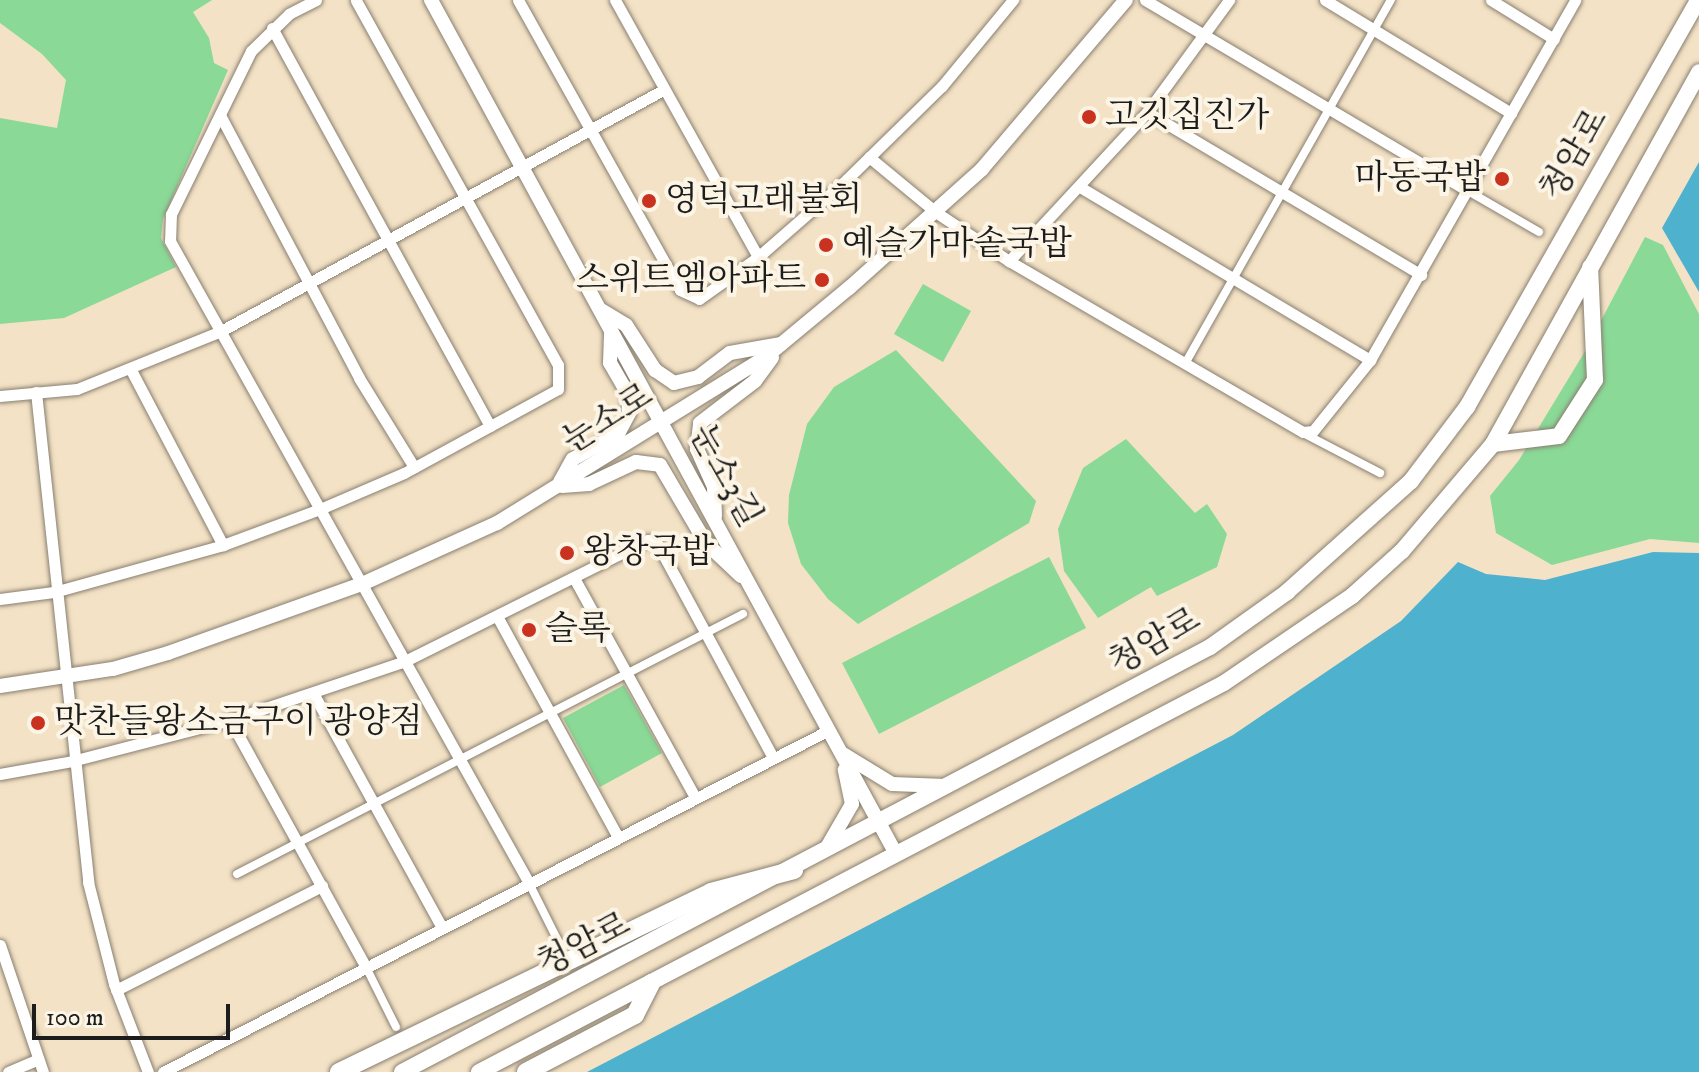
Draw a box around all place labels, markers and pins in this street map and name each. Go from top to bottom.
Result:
place label: 고깃집진가 [1105,97,1269,137]
marker: 고깃집진가 [1080,108,1098,126]
place label: 마동국밥 [1355,159,1486,199]
marker: 마동국밥 [1493,170,1511,188]
place label: 영덕고래불회 [665,181,862,221]
marker: 영덕고래불회 [640,192,658,210]
place label: 예슬가마솥국밥 [842,225,1072,265]
marker: 예슬가마솥국밥 [817,236,835,254]
place label: 스위트엠아파트 [576,260,806,300]
marker: 스위트엠아파트 [813,271,831,289]
place label: 왕창국밥 [583,533,714,573]
marker: 왕창국밥 [558,544,576,562]
place label: 슬록 [545,610,611,650]
marker: 슬록 [520,621,538,639]
place label: 맛찬들왕소금구이 광양점 [54,703,423,743]
marker: 맛찬들왕소금구이 광양점 [29,714,47,732]

